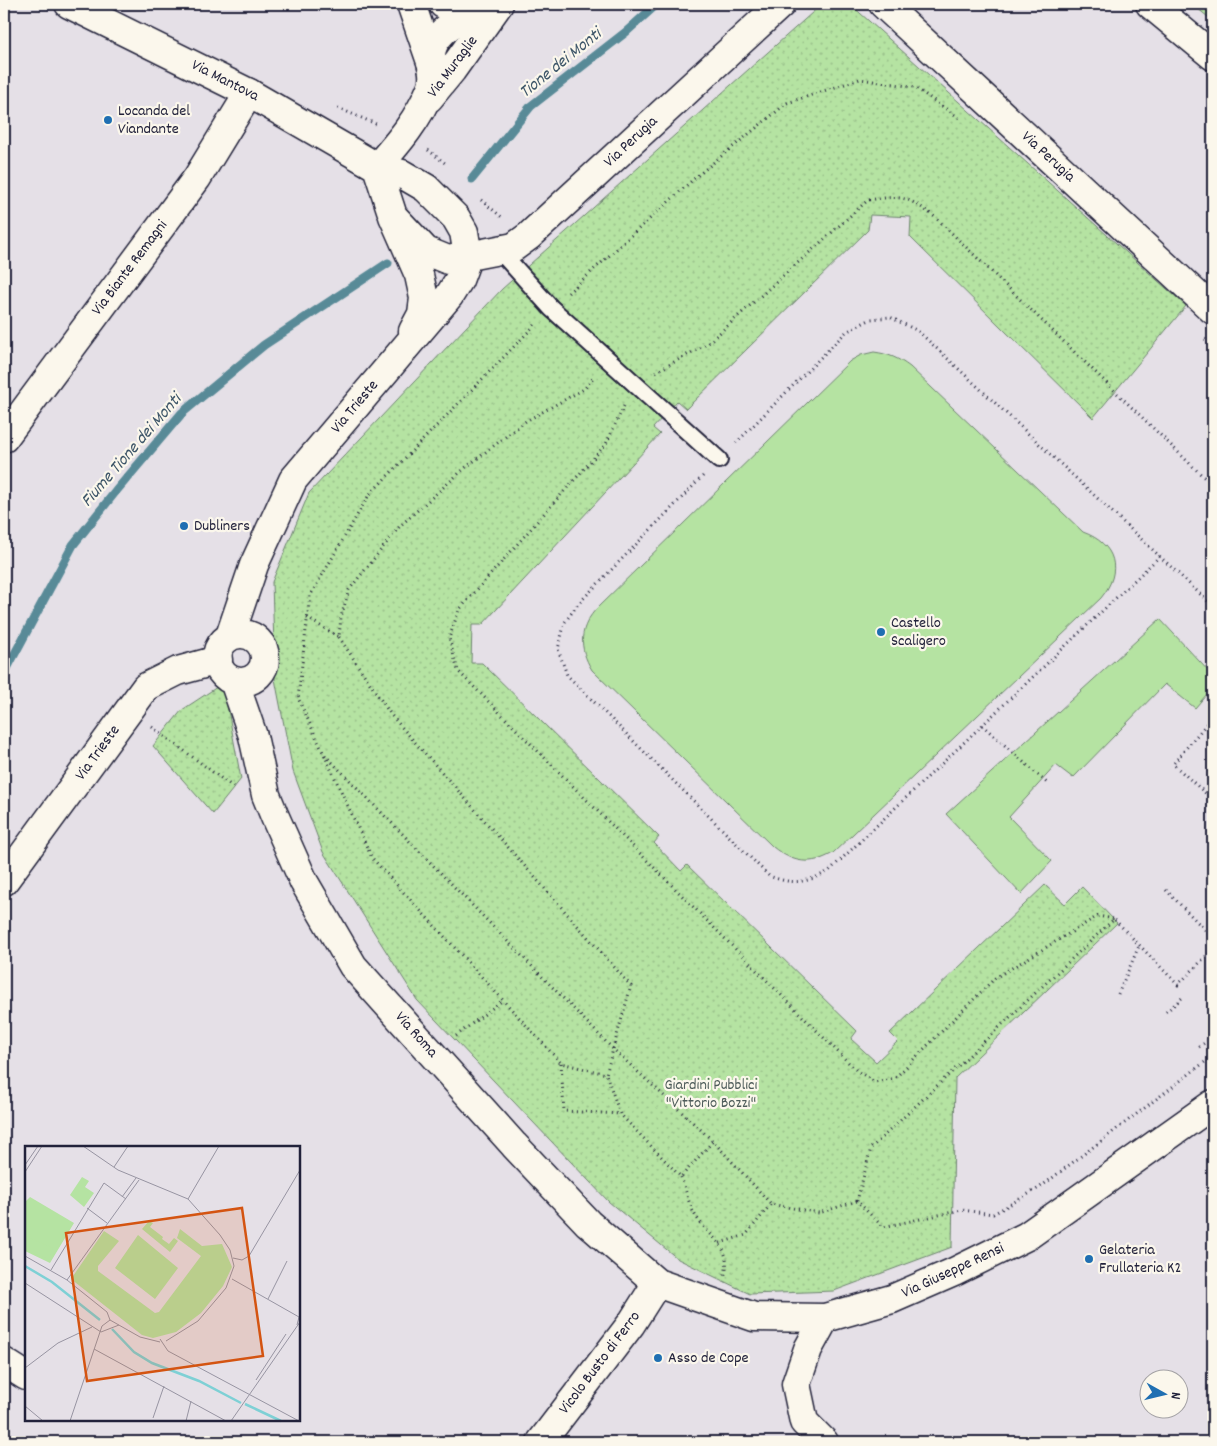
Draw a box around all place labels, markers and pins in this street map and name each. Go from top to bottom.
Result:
place label: Locanda del Viandante [118,100,190,141]
marker: Locanda del Viandante [102,114,114,126]
place label: Dubliners [194,515,250,538]
marker: Dubliners [178,520,190,532]
place label: Castello Scaligero [891,612,946,653]
marker: Castello Scaligero [875,626,887,638]
place label: Gelateria Frullateria K2 [1099,1239,1181,1280]
marker: Gelateria Frullateria K2 [1083,1253,1095,1265]
place label: Asso de Cope [668,1347,749,1370]
marker: Asso de Cope [652,1352,664,1364]

